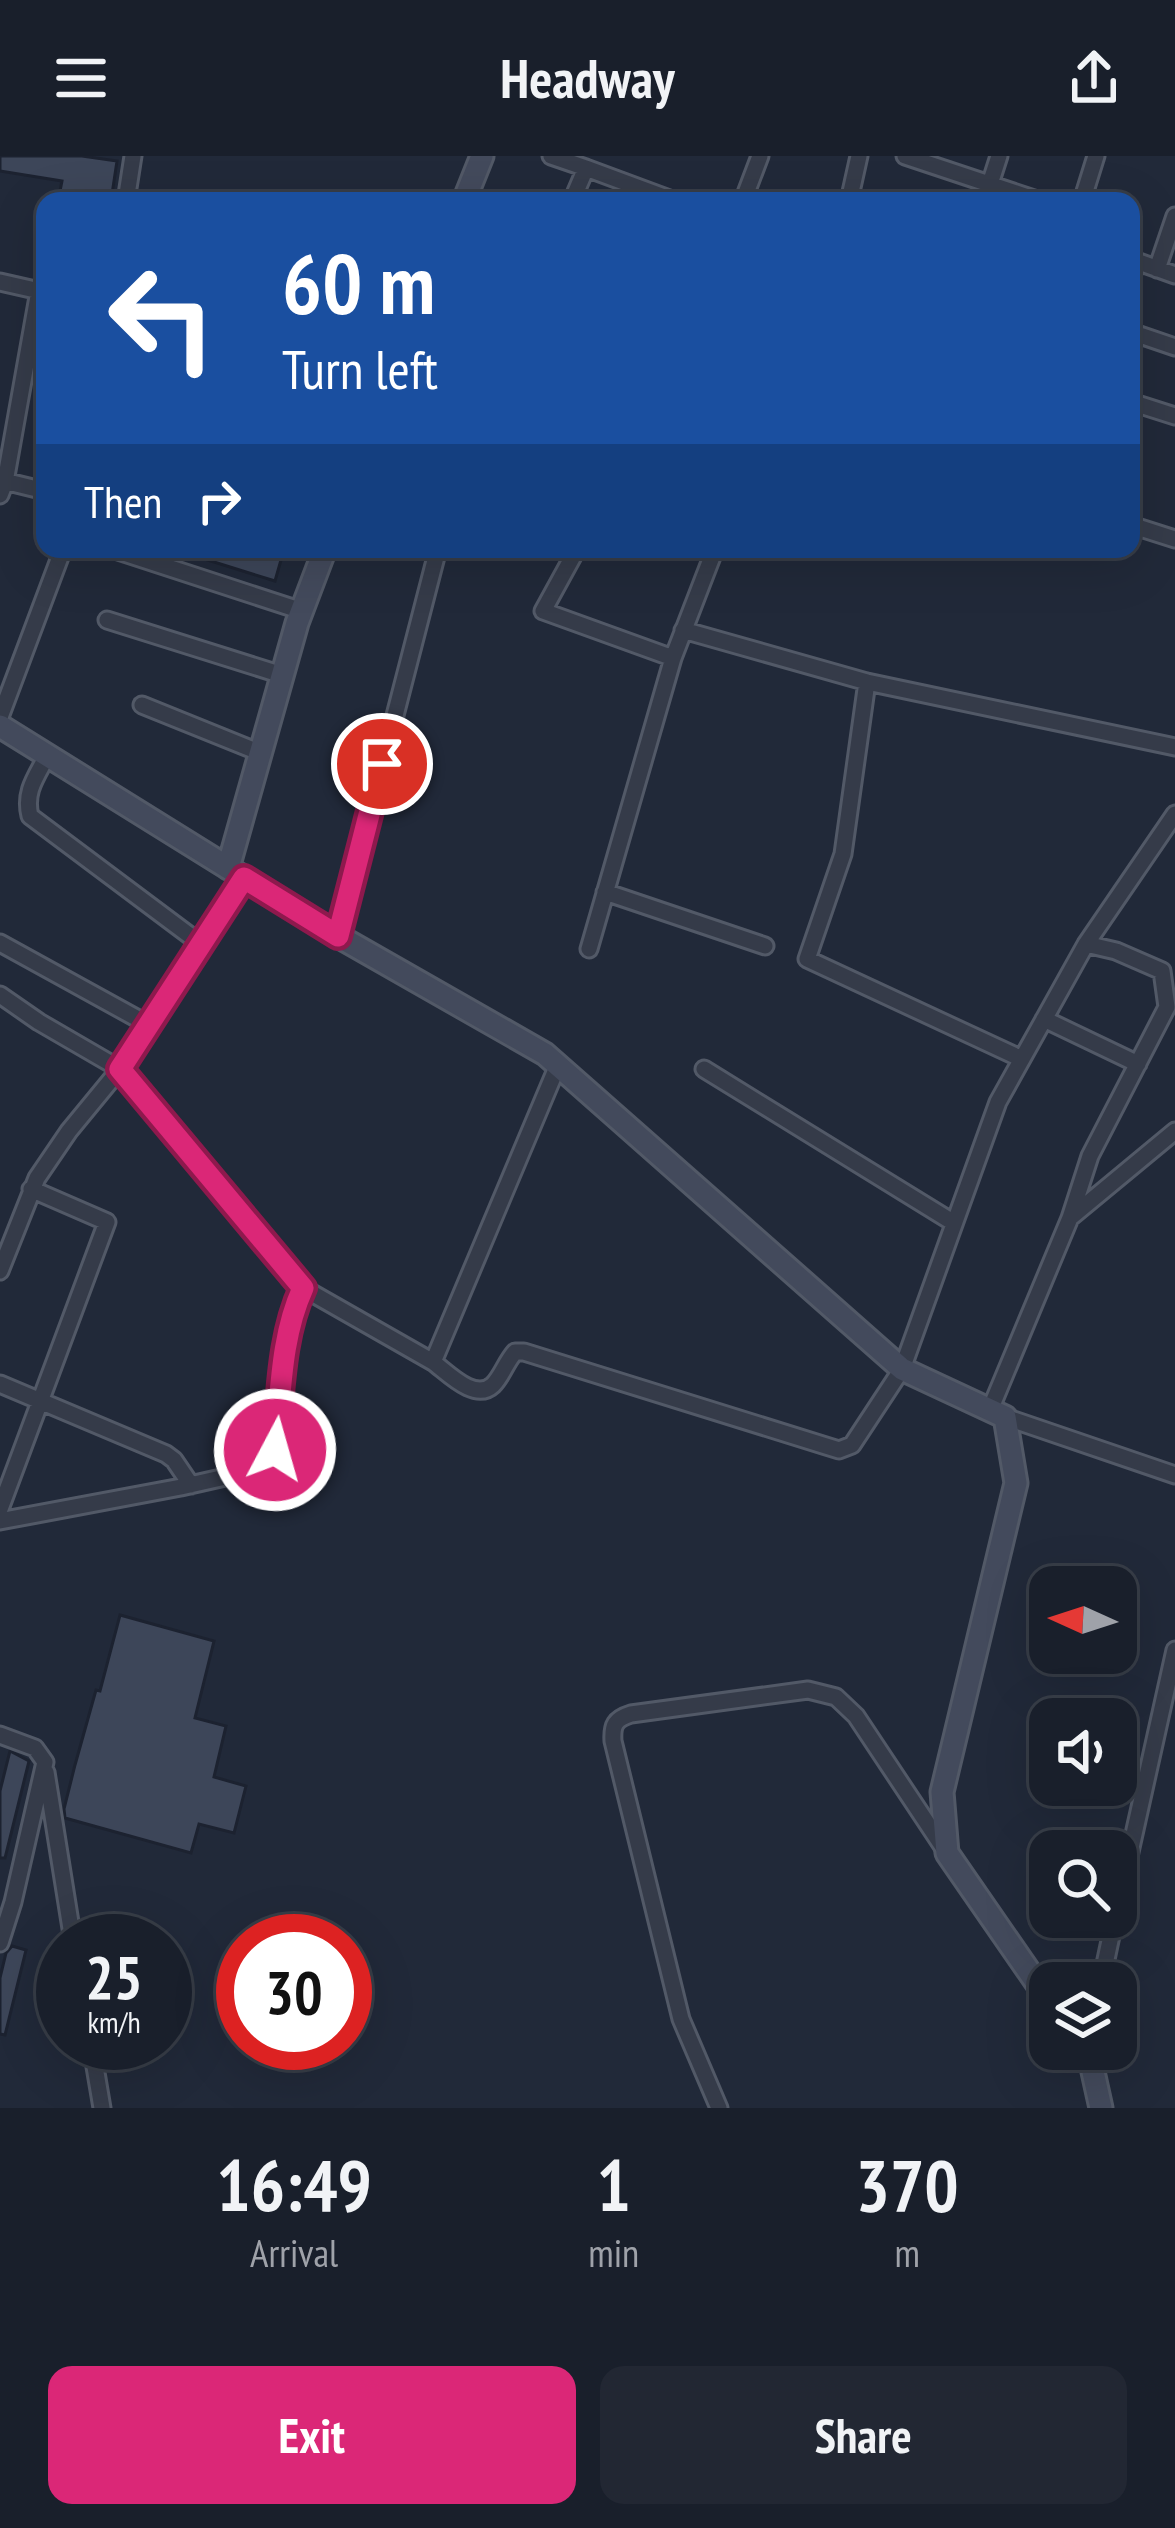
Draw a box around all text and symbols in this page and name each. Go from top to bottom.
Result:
text: Headway [500,43,675,113]
icon: menu [48,45,114,111]
icon: share [1061,45,1127,111]
text: 60 m [282,228,435,337]
icon: left [84,240,240,396]
text: Turn left [282,334,438,404]
icon: right [186,468,252,534]
text: Then [84,472,162,530]
pin [331,713,433,815]
icon: arrive [349,731,415,797]
position arrow [212,1387,338,1513]
north arrow [1029,1566,1137,1674]
map controls [1029,1566,1137,2070]
button: sound [1029,1698,1137,1806]
button: search [1029,1830,1137,1938]
speed limit sign: 30 [216,1914,372,2070]
text: 25 [85,1938,143,2016]
button: layers [1029,1962,1137,2070]
text: km/h [87,2002,141,2041]
text: 16:49 [216,2138,372,2231]
text: 1 [597,2138,631,2231]
text: 370 [855,2138,959,2231]
text: Arrival [250,2227,338,2278]
text: min [588,2227,639,2278]
text: m [894,2227,920,2278]
button: Exit [48,2366,576,2504]
button: Share [600,2366,1127,2504]

